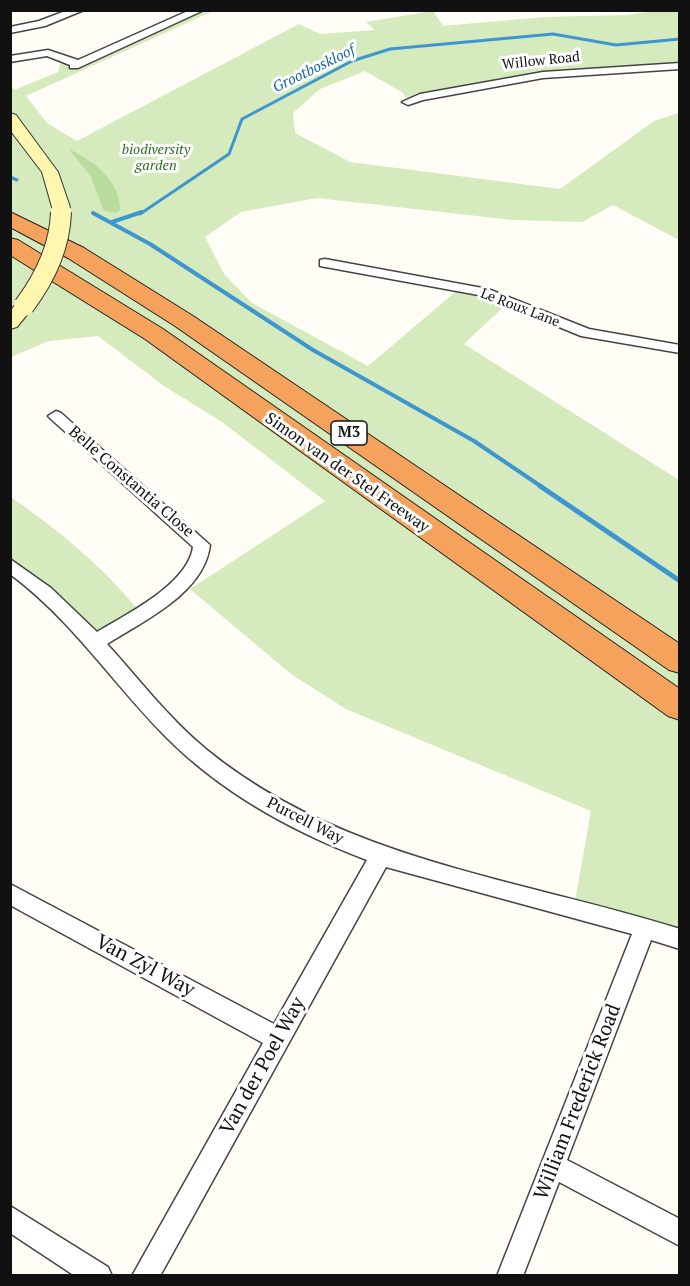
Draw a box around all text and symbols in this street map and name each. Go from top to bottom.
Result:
water label: Grootboskloof [270,41,358,97]
street label: Willow Road [501,49,581,73]
park label: biodiversity garden [122,142,190,174]
street label: Le Roux Lane [478,285,562,331]
street label: Simon van der Stel Freeway [261,409,433,537]
road number: M3 [331,421,367,445]
street label: Belle Constantia Close [64,422,198,542]
street label: Purcell Way [263,793,347,849]
street label: Van Zyl Way [91,930,199,1002]
street label: Van der Poel Way [215,993,311,1139]
street label: William Frederick Road [530,1001,626,1203]

